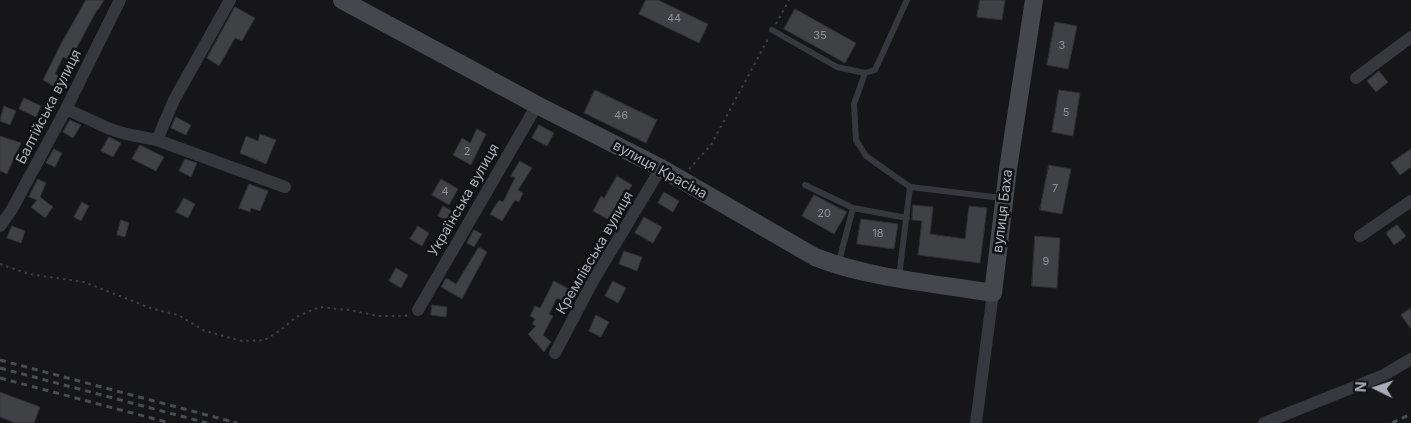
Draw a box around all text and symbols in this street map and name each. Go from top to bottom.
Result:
house number: 44 [667,12,681,26]
house number: 35 [813,29,827,43]
house number: 3 [1059,39,1065,53]
street label: Балтійська вулиця [13,47,85,167]
house number: 5 [1063,106,1069,120]
house number: 46 [614,109,628,123]
street label: вулиця Красіна [610,137,710,203]
street label: Українська вулиця [425,141,503,259]
house number: 2 [464,145,470,159]
street label: вулиця Баха [990,168,1016,254]
house number: 7 [1052,182,1058,196]
house number: 4 [441,185,449,199]
street label: Кремлівська вулиця [553,189,637,317]
house number: 20 [817,207,831,221]
house number: 18 [872,227,884,241]
house number: 9 [1043,255,1049,269]
north arrow [1351,363,1401,413]
text: N [1352,381,1369,393]

